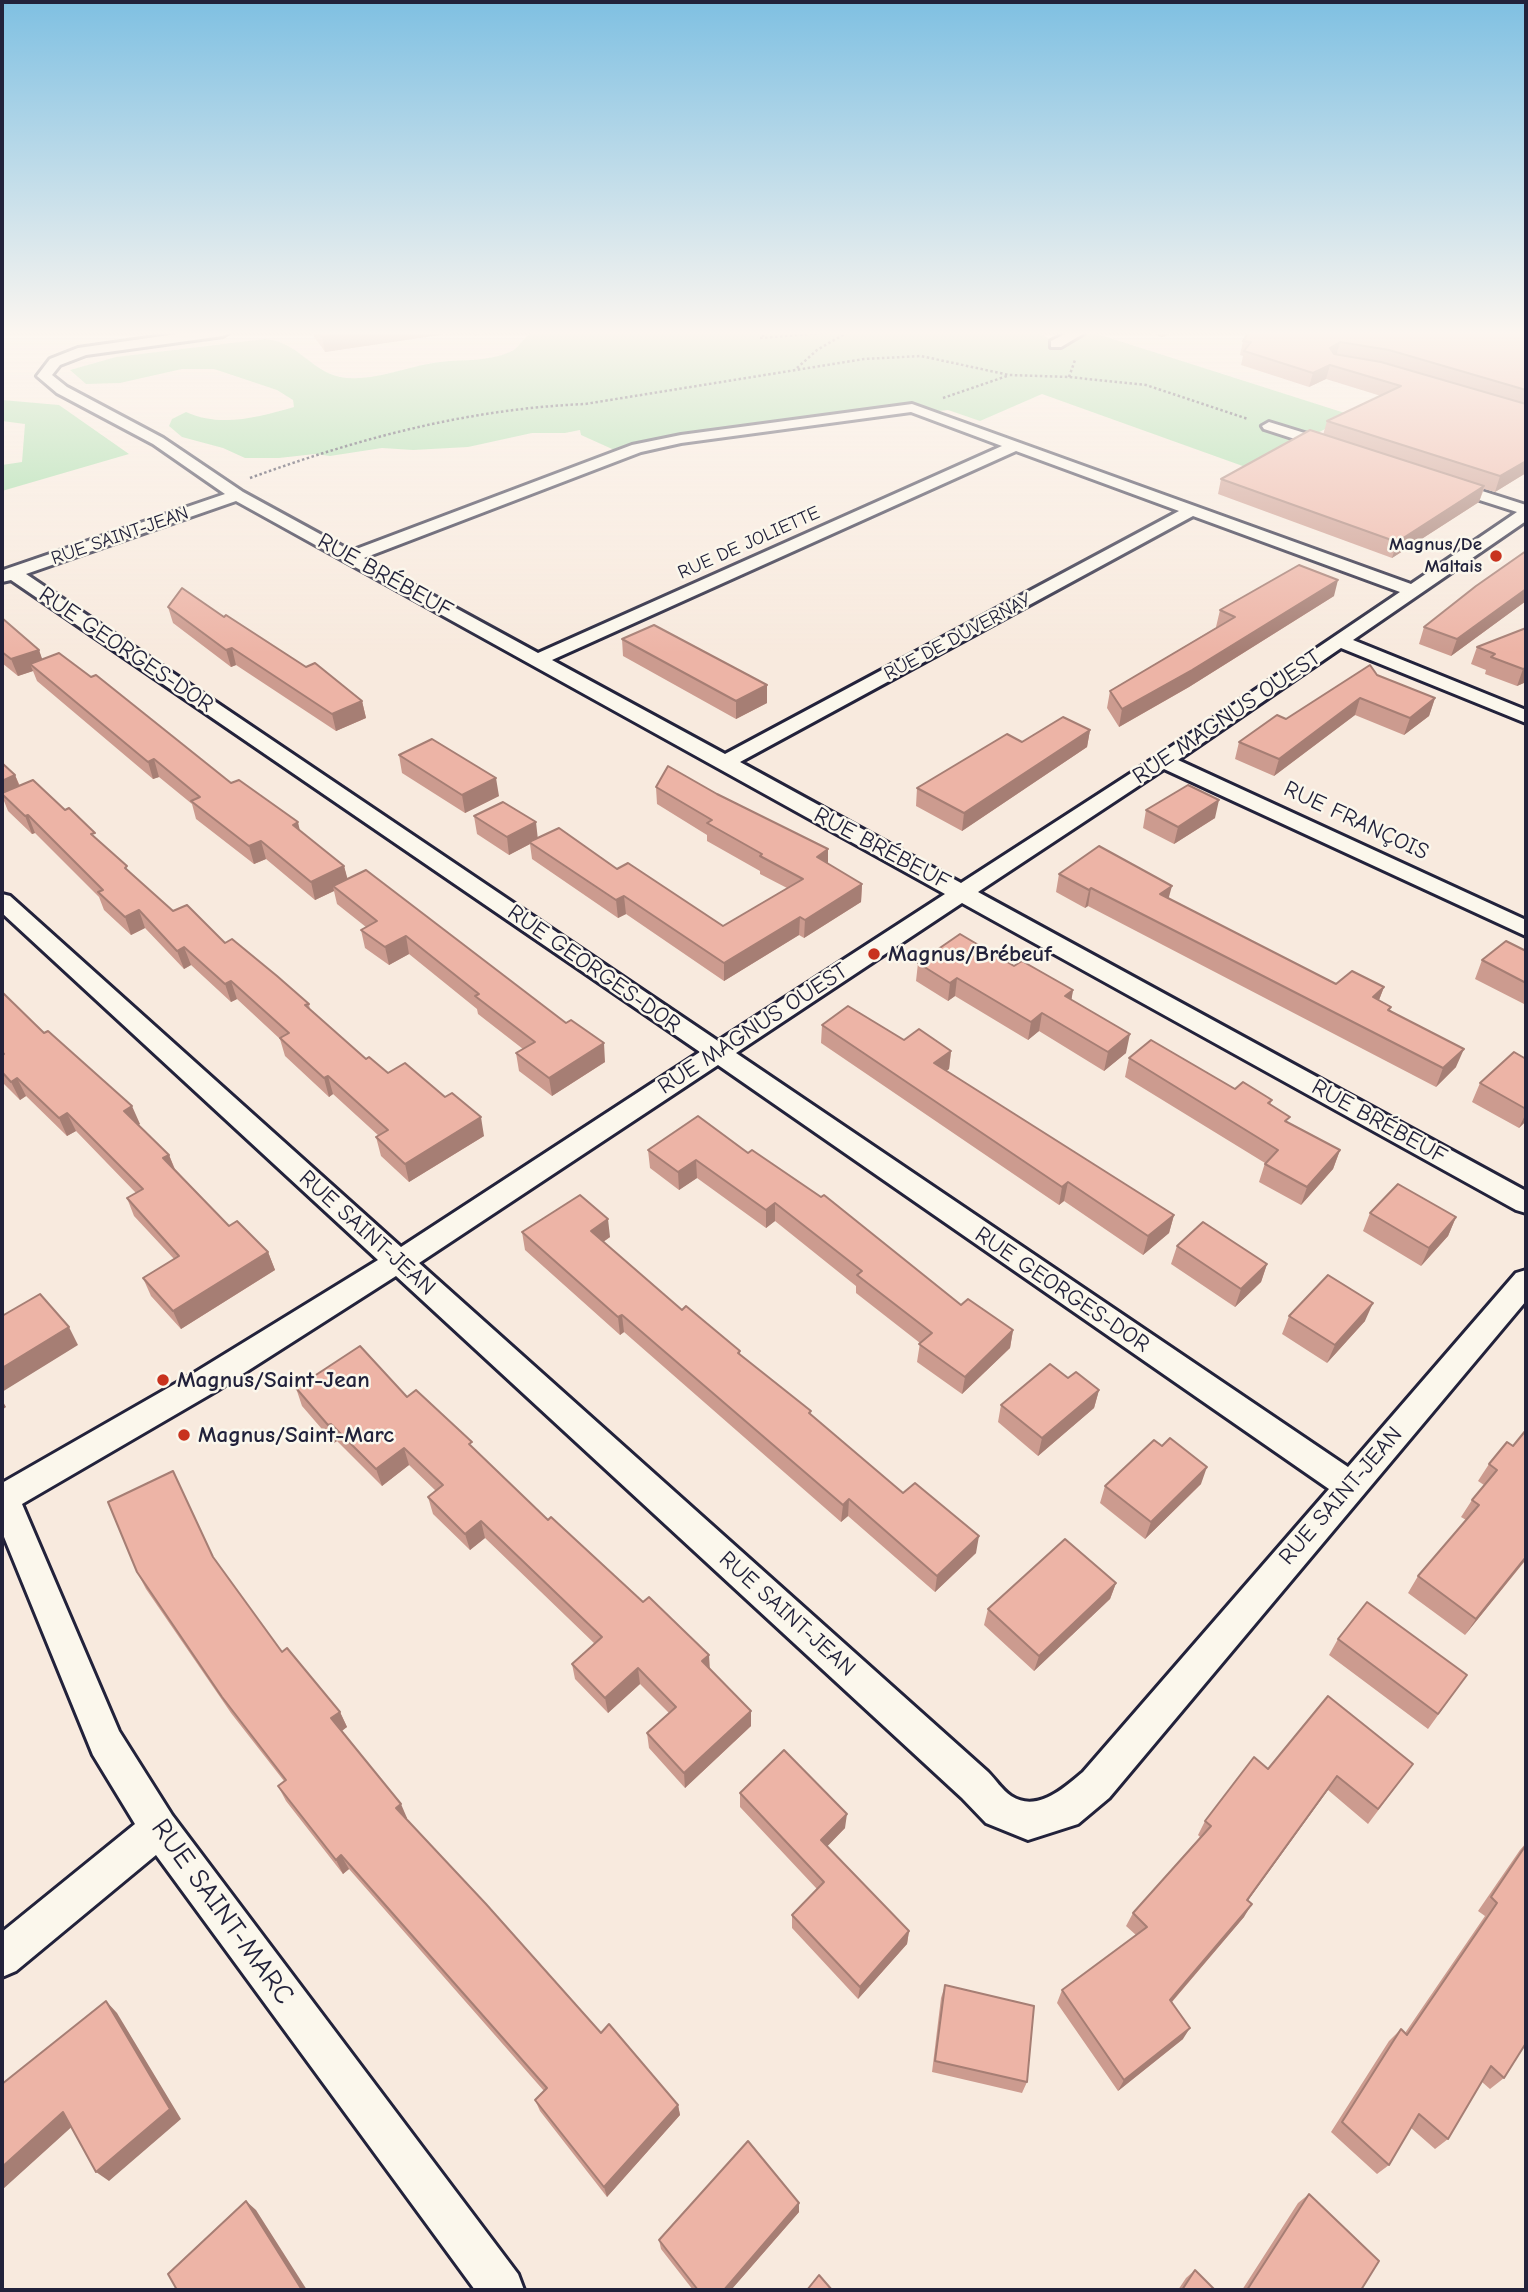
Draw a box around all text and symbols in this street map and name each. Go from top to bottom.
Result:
street label: RUE DE JOLIETTE [674,501,824,585]
street label: RUE SAINT-JEAN [48,502,192,570]
street label: RUE BRÉBEUF [313,528,457,624]
place label: Magnus/De Maltais [1389,534,1482,578]
marker: Magnus/De Maltais [1488,548,1504,564]
street label: RUE GEORGES-DOR [33,581,219,719]
street label: RUE DE DUVERNAY [880,588,1036,686]
street label: RUE MAGNUS OUEST [1128,644,1326,790]
street label: RUE FRANÇOIS [1279,775,1433,867]
street label: RUE BRÉBEUF [809,802,955,896]
street label: RUE GEORGES-DOR [502,899,686,1039]
place label: Magnus/Brébeuf [888,940,1052,968]
marker: Magnus/Brébeuf [866,946,882,962]
street label: RUE MAGNUS OUEST [653,957,853,1101]
street label: RUE BRÉBEUF [1307,1074,1451,1170]
street label: RUE SAINT-JEAN [293,1165,441,1301]
street label: RUE GEORGES-DOR [969,1221,1155,1359]
place label: Magnus/Saint-Jean [177,1366,370,1394]
marker: Magnus/Saint-Jean [155,1372,171,1388]
place label: Magnus/Saint-Marc [198,1421,394,1449]
street label: RUE SAINT-JEAN [1274,1421,1408,1571]
marker: Magnus/Saint-Marc [176,1427,192,1443]
street label: RUE SAINT-JEAN [713,1546,861,1682]
street label: RUE SAINT-MARC [143,1813,301,2011]

